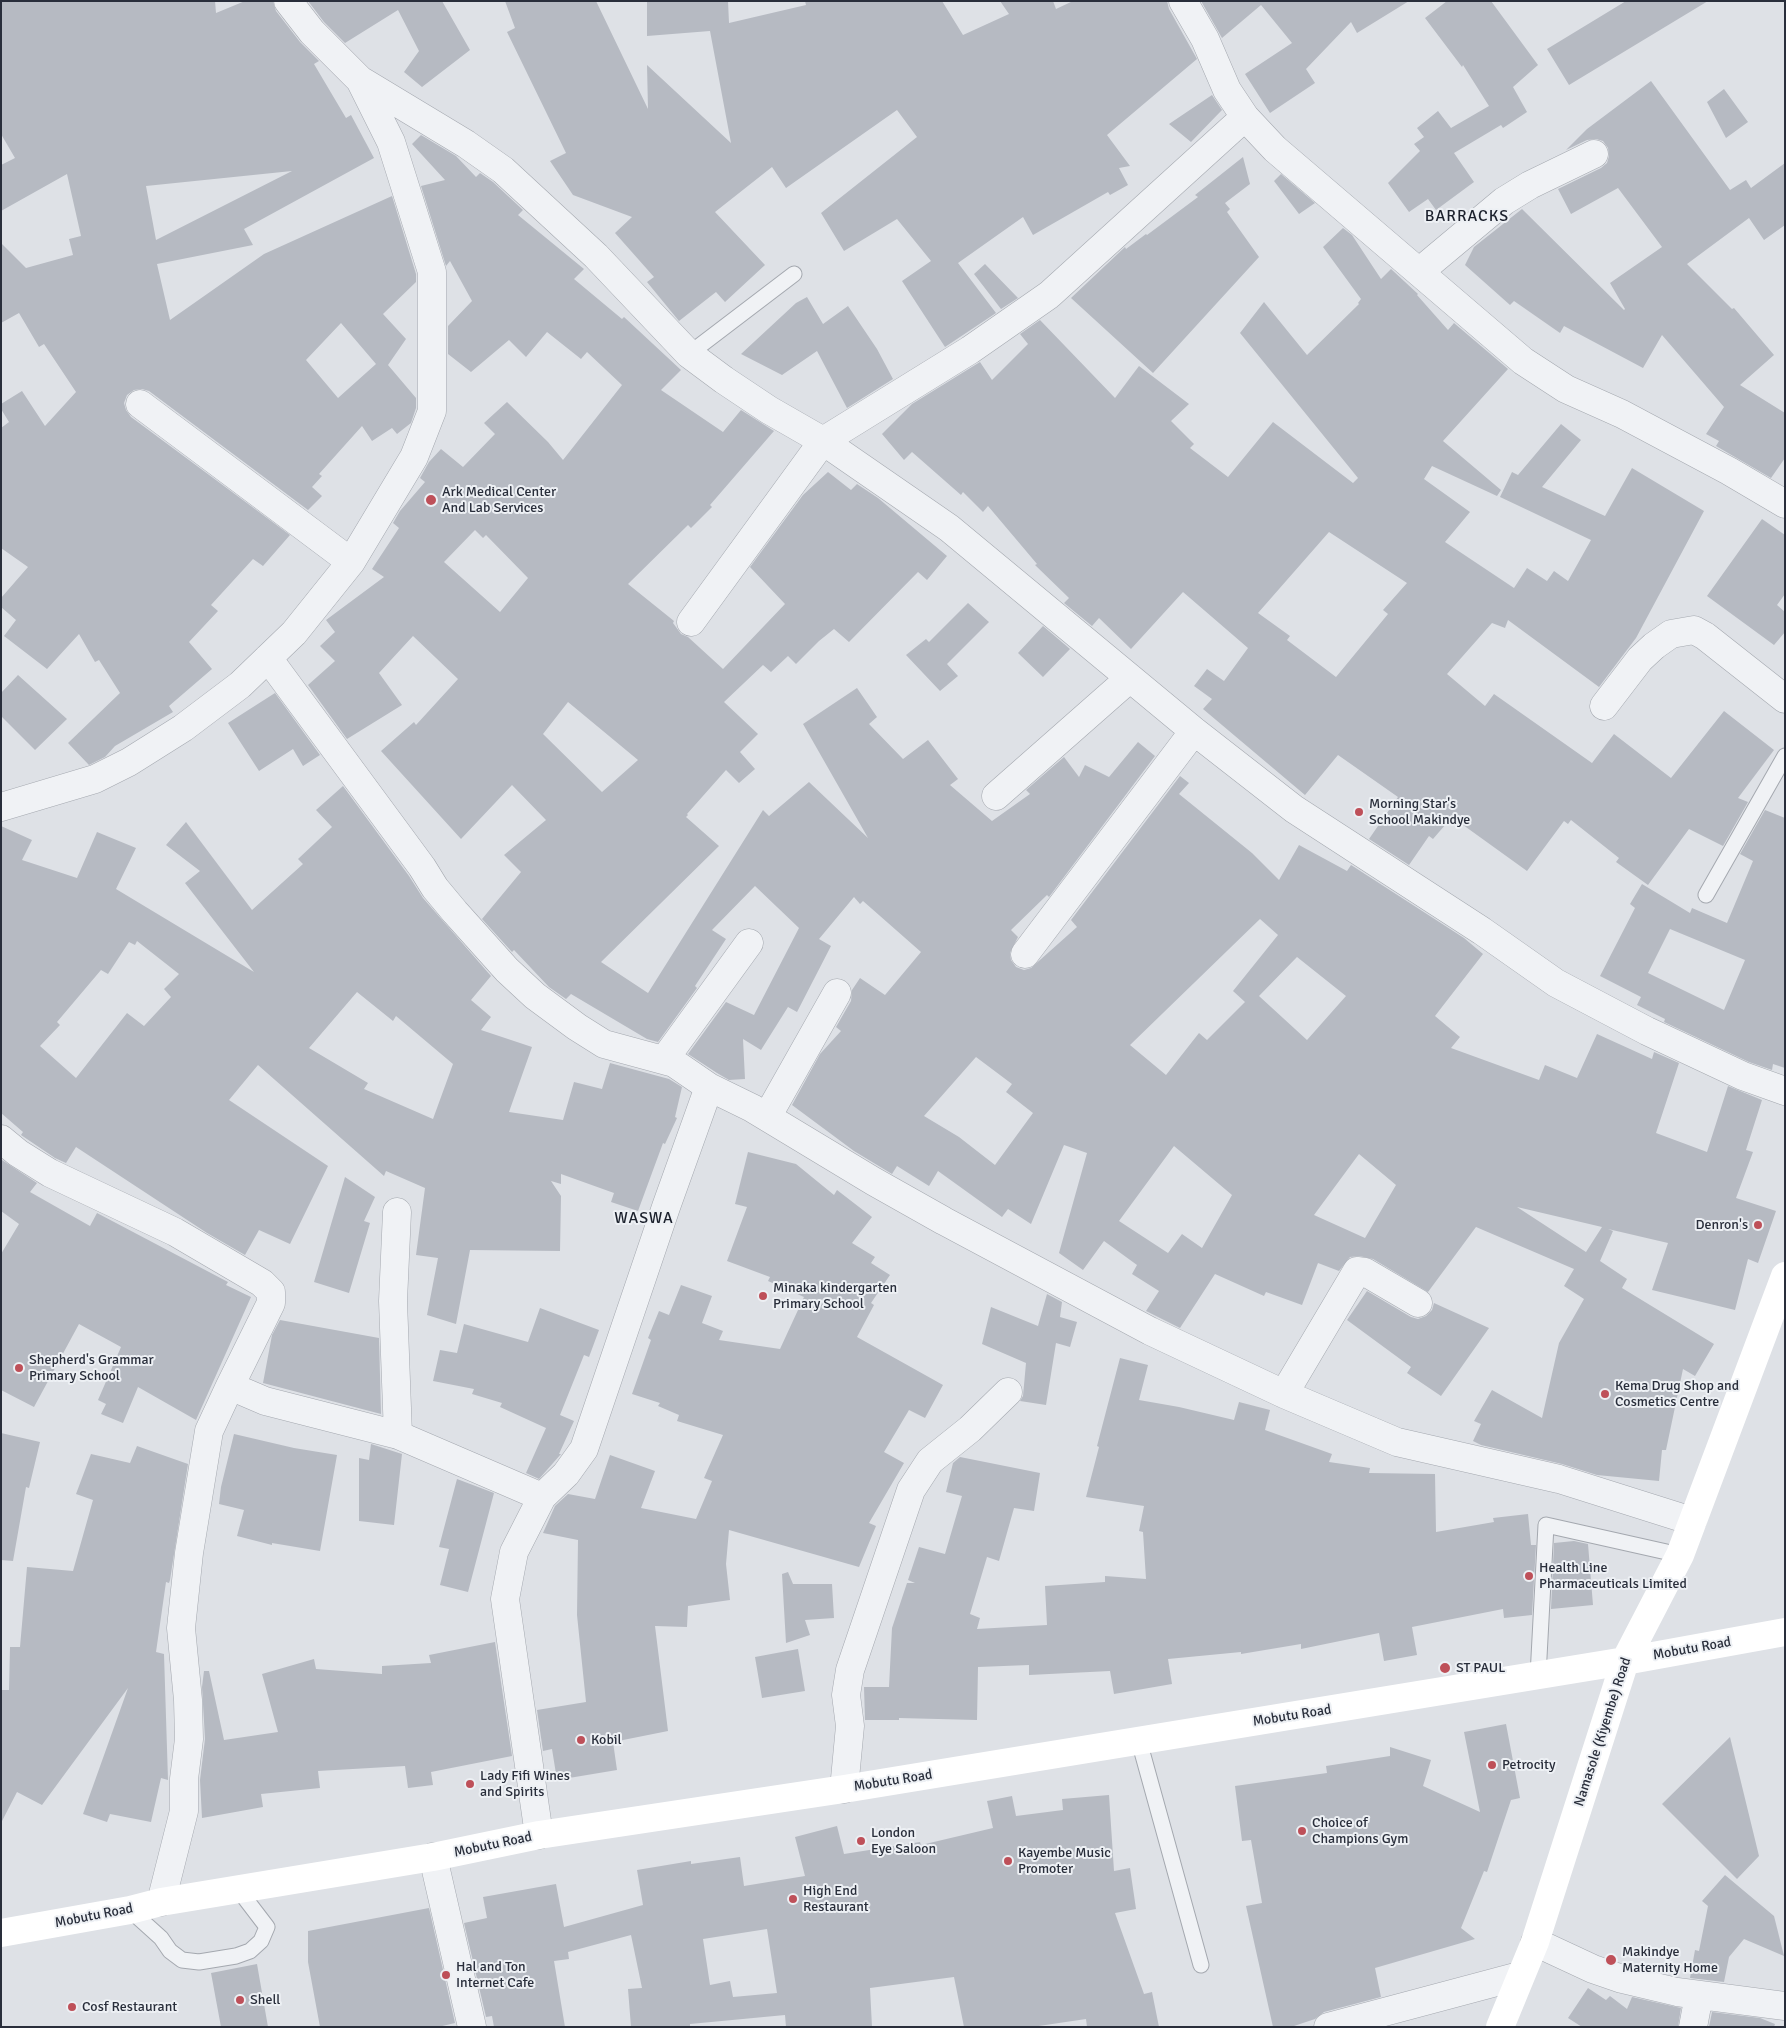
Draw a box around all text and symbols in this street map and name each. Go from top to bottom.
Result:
district label: BARRACKS [1424,207,1510,227]
place label: Ark Medical Center And Lab Services [442,484,556,516]
marker: Ark Medical Center And Lab Services [424,493,438,507]
place label: Morning Star's School Makindye [1369,796,1470,829]
marker: Morning Star's School Makindye [1353,806,1365,818]
district label: WASWA [614,1209,674,1229]
place label: Denron's [1695,1217,1748,1233]
marker: Denron's [1752,1219,1764,1231]
place label: Minaka kindergarten Primary School [773,1280,897,1312]
marker: Minaka kindergarten Primary School [757,1290,769,1302]
place label: Shepherd's Grammar Primary School [29,1352,154,1384]
marker: Shepherd's Grammar Primary School [13,1362,25,1374]
place label: Kema Drug Shop and Cosmetics Centre [1615,1378,1739,1410]
marker: Kema Drug Shop and Cosmetics Centre [1599,1388,1611,1400]
place label: Health Line Pharmaceuticals Limited [1539,1560,1687,1592]
marker: Health Line Pharmaceuticals Limited [1523,1570,1535,1582]
street label: Mobutu Road [1652,1634,1732,1664]
street label: Namasole (Kiyembe) Road [1571,1655,1635,1809]
place label: ST PAUL [1456,1660,1505,1676]
marker: ST PAUL [1438,1661,1452,1675]
street label: Mobutu Road [1252,1702,1332,1730]
place label: Kobil [591,1732,622,1748]
marker: Kobil [575,1734,587,1746]
place label: Petrocity [1502,1757,1556,1773]
marker: Petrocity [1486,1759,1498,1771]
street label: Mobutu Road [853,1767,933,1795]
place label: Lady Fifi Wines and Spirits [480,1768,570,1800]
marker: Lady Fifi Wines and Spirits [464,1778,476,1790]
place label: Choice of Champions Gym [1312,1815,1408,1848]
place label: London Eye Saloon [871,1825,936,1858]
marker: Choice of Champions Gym [1296,1825,1308,1837]
street label: Mobutu Road [453,1829,533,1861]
marker: London Eye Saloon [855,1835,867,1847]
place label: Kayembe Music Promoter [1018,1845,1111,1878]
marker: Kayembe Music Promoter [1002,1855,1014,1867]
place label: High End Restaurant [803,1883,869,1915]
marker: High End Restaurant [787,1893,799,1905]
street label: Mobutu Road [54,1900,134,1932]
place label: Makindye Maternity Home [1622,1944,1718,1976]
marker: Makindye Maternity Home [1604,1953,1618,1967]
place label: Hal and Ton Internet Cafe [456,1959,534,1991]
marker: Hal and Ton Internet Cafe [440,1969,452,1981]
place label: Shell [250,1992,280,2008]
marker: Shell [234,1994,246,2006]
place label: Cosf Restaurant [82,1999,177,2015]
marker: Cosf Restaurant [66,2001,78,2013]

